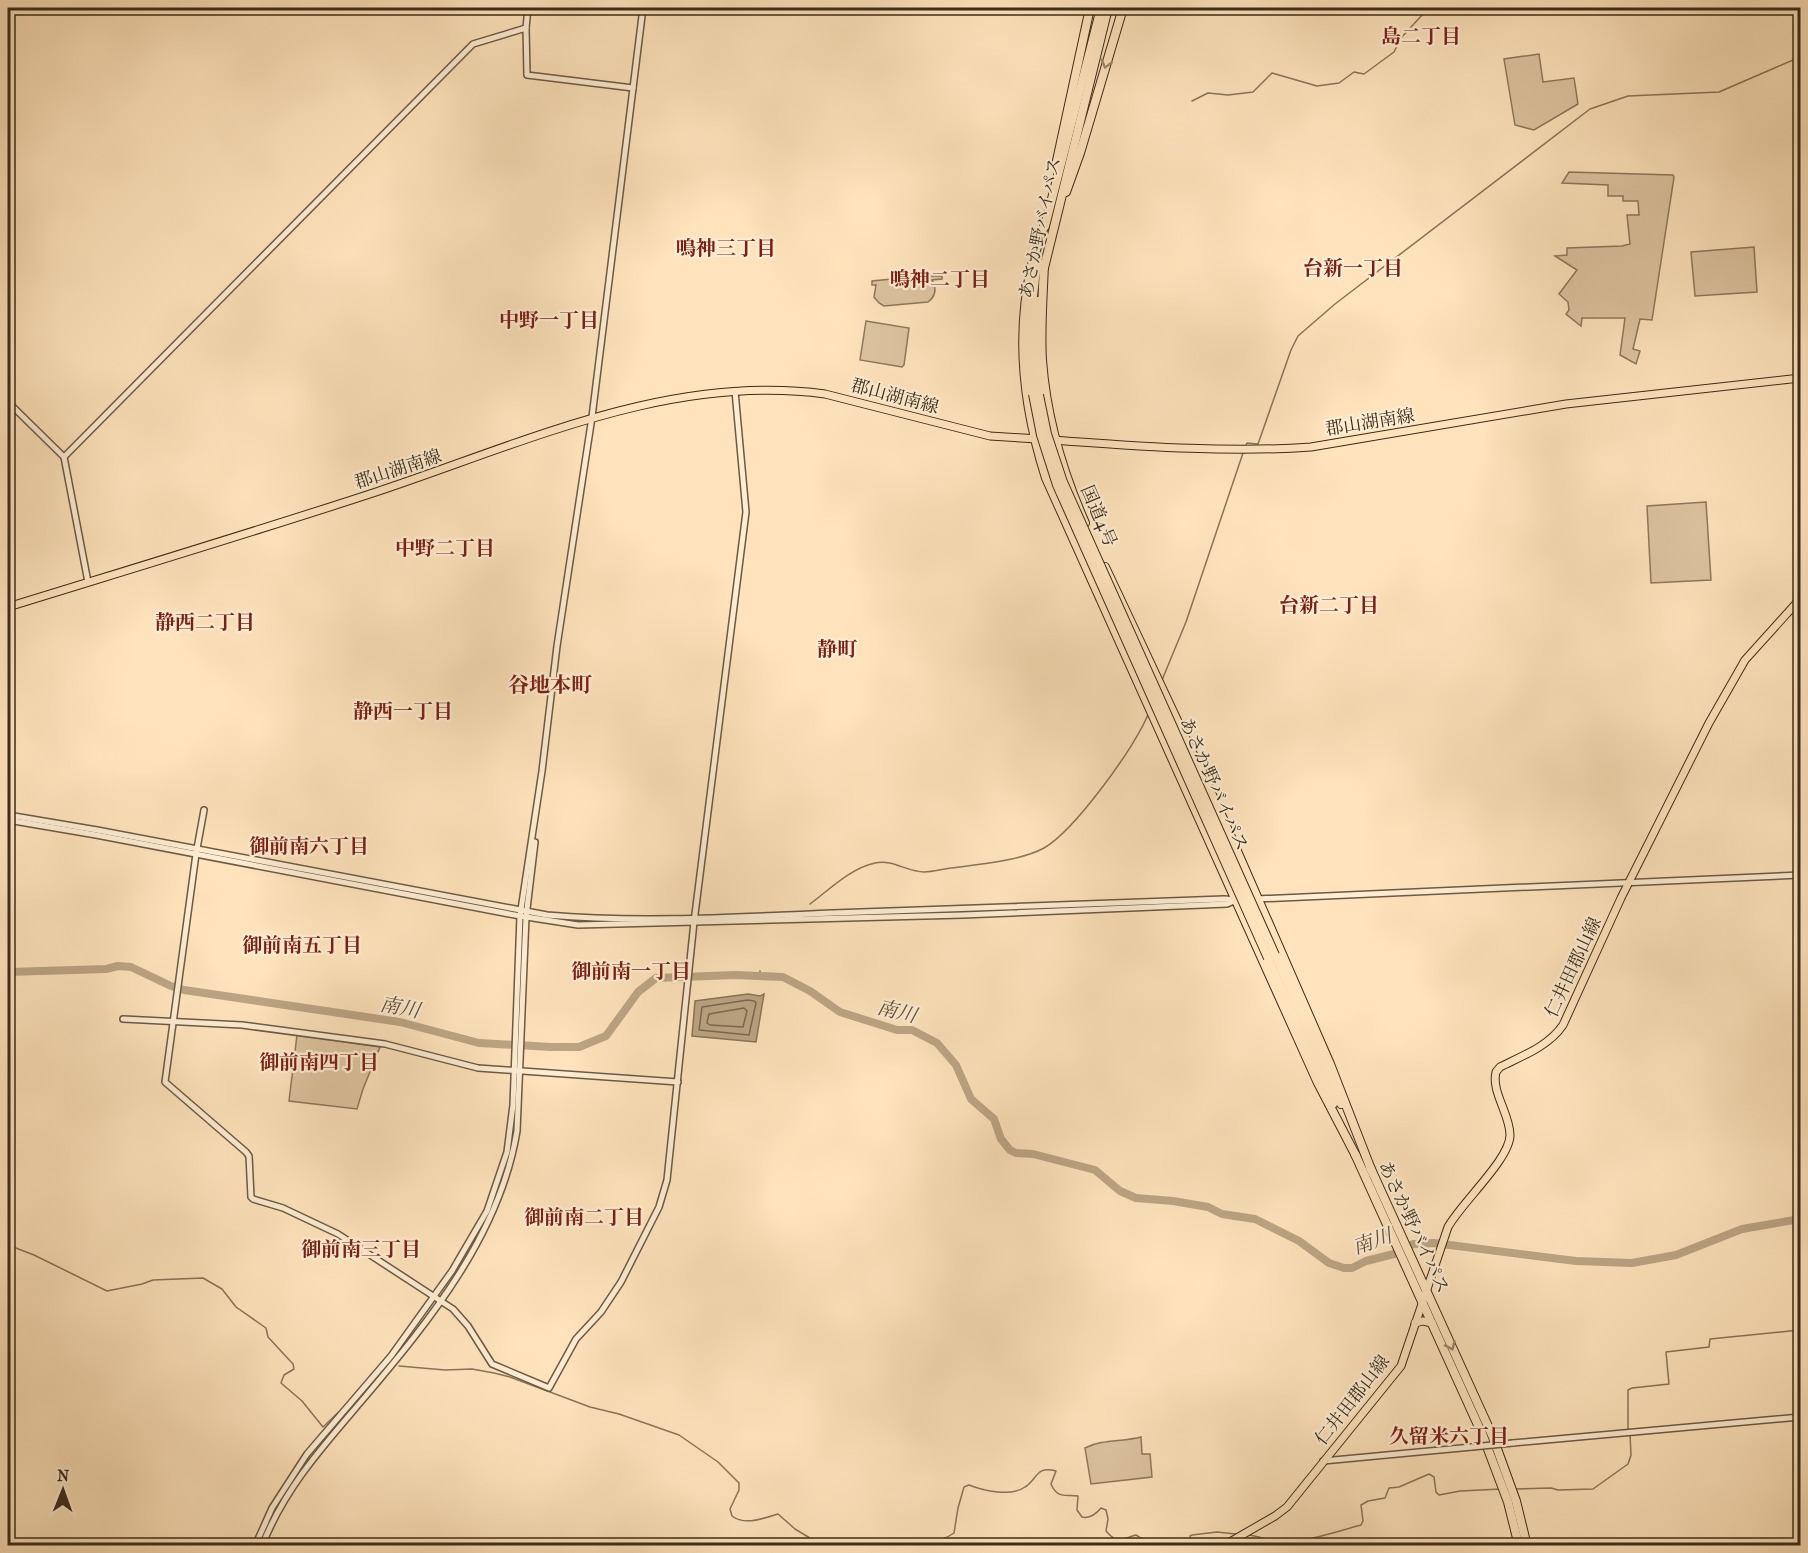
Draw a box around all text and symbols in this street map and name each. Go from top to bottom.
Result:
district label: 島二丁目 [1381,25,1461,48]
one-way arrow [1101,58,1113,69]
street label: あさか野バイパス [1015,156,1066,301]
district label: 鳴神三丁目 [676,237,776,260]
district label: 台新一丁目 [1303,257,1403,280]
district label: 鳴神二丁目 [890,268,990,291]
district label: 中野一丁目 [499,309,599,332]
street label: 郡山湖南線 [849,375,941,418]
street label: 郡山湖南線 [1324,405,1416,440]
street label: 郡山湖南線 [352,446,444,493]
street label: 国道4号 [1076,482,1121,550]
district label: 中野二丁目 [395,537,495,560]
district label: 台新二丁目 [1279,594,1379,617]
district label: 静西二丁目 [155,611,255,634]
district label: 静町 [817,638,858,661]
district label: 谷地本町 [508,673,592,697]
district label: 静西一丁目 [353,700,453,723]
street label: あさか野バイパス [1175,714,1252,854]
district label: 御前南六丁目 [249,835,369,858]
street label: 仁井田郡山線 [1541,914,1606,1021]
district label: 御前南五丁目 [242,934,362,957]
district label: 御前南一丁目 [571,960,691,983]
water label: 南川 [378,992,424,1023]
water label: 南川 [875,995,921,1028]
district label: 御前南四丁目 [259,1051,379,1074]
street label: あさか野バイパス [1374,1158,1453,1297]
district label: 御前南二丁目 [524,1206,644,1229]
water label: 南川 [1350,1223,1397,1259]
district label: 御前南三丁目 [301,1238,421,1261]
one-way arrow [1444,1339,1456,1350]
street label: 仁井田郡山線 [1311,1351,1394,1449]
district label: 久留米六丁目 [1389,1425,1509,1448]
north arrow [33,1460,93,1520]
text: N [57,1466,70,1485]

